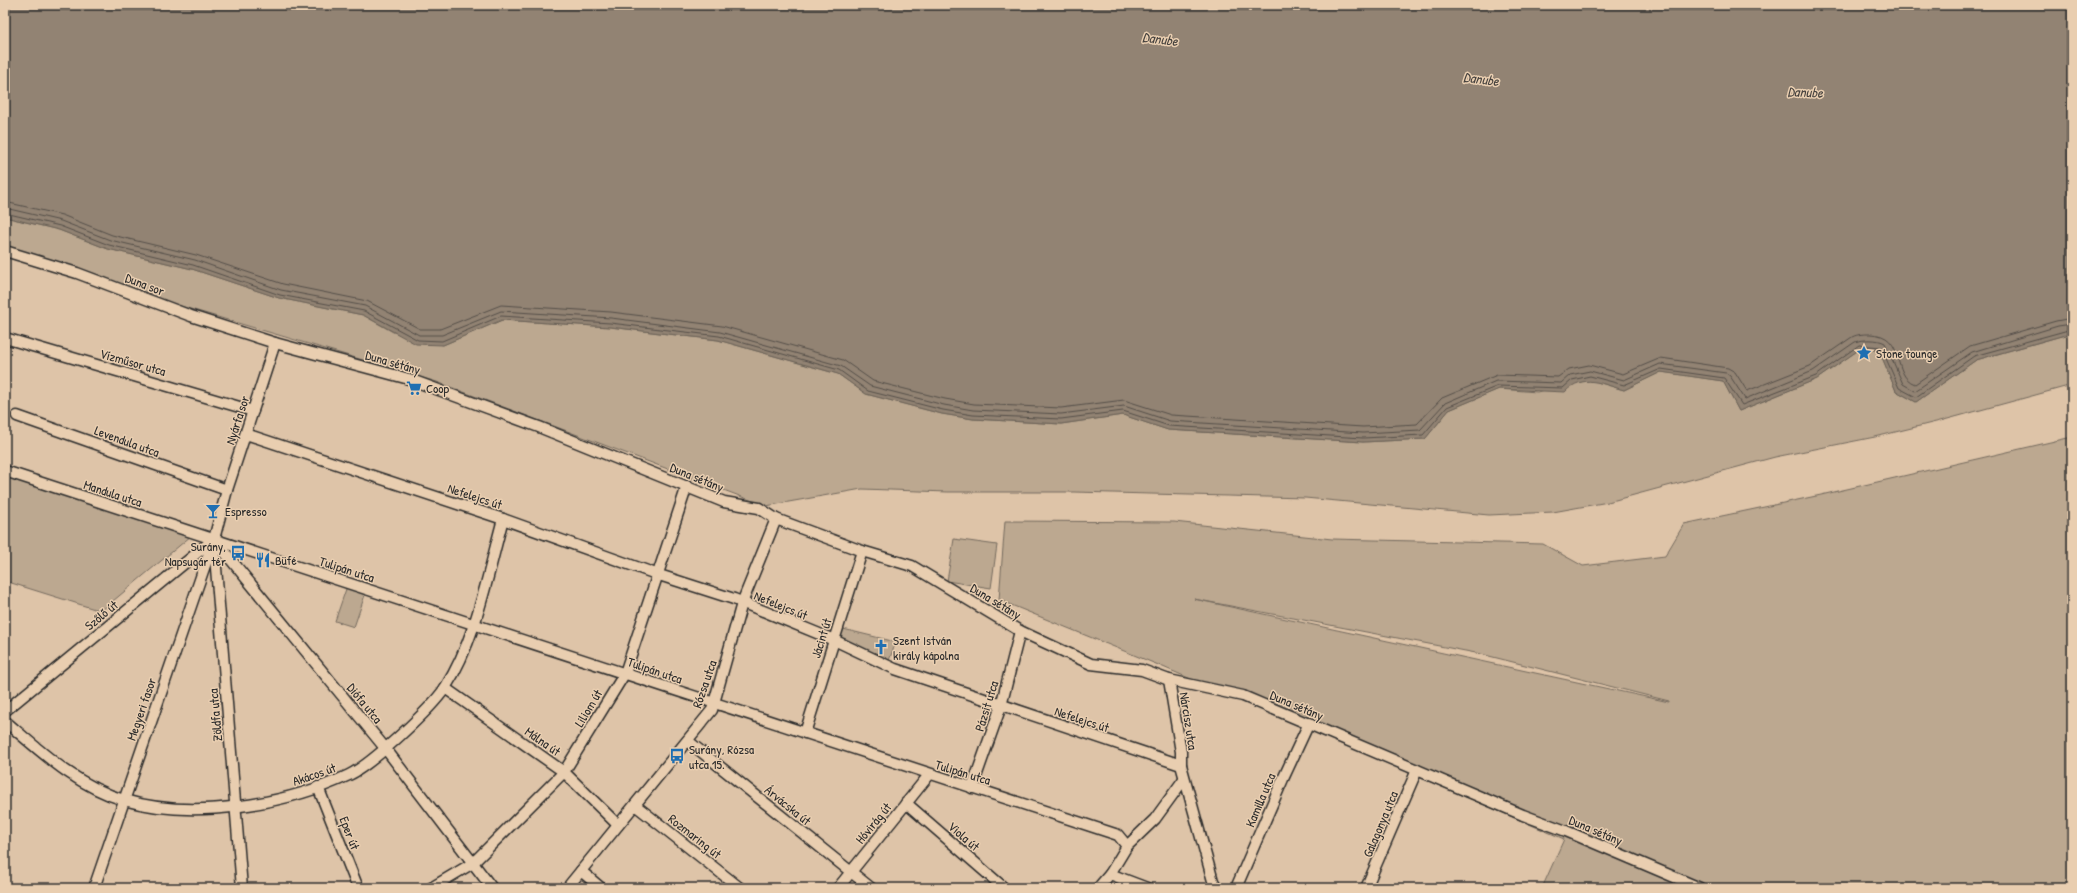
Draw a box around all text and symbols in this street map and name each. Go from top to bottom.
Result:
water label: Danube [1141,27,1180,50]
water label: Danube [1462,67,1501,90]
water label: Danube [1787,81,1824,102]
street label: Duna sor [123,268,167,300]
street label: Vízműsor utca [98,344,168,380]
place icon: Stone tounge [1855,344,1873,362]
place label: Stone tounge [1876,344,1937,362]
street label: Duna sétány [363,346,423,379]
supermarket icon: Coop [405,379,423,397]
place label: Coop [426,379,450,397]
street label: Nyárfa sor [221,393,253,447]
street label: Levendula utca [92,421,162,461]
street label: Duna sétány [667,458,727,496]
street label: Mandula utca [82,475,144,511]
street label: Nefelejcs út [445,479,505,513]
bar icon: Espresso [204,502,222,520]
place label: Espresso [225,502,267,520]
place label: Surány, Napsugár tér [165,537,226,570]
bus stop icon: Surány, Napsugár tér [229,544,247,562]
restaurant icon: Büfé [254,551,272,569]
place label: Büfé [275,551,297,569]
street label: Tulipán utca [317,552,377,586]
street label: Duna sétány [967,579,1025,624]
street label: Nefelejcs út [752,586,811,624]
street label: Szőlő út [81,596,122,634]
street label: Jácint út [806,615,836,660]
place label: Szent István király kápolna [893,631,959,664]
church icon: Szent István király kápolna [872,638,890,656]
street label: Tulipán utca [625,652,685,688]
street label: Rózsa utca [687,658,721,710]
street label: Megyeri fasor [122,675,160,743]
street label: Pázsit utca [970,678,1002,734]
street label: Diófa utca [343,679,387,727]
street label: Liliom út [570,685,607,730]
street label: Duna sétány [1267,686,1327,725]
street label: Zöldfa utca [204,688,226,742]
street label: Nárcisz utca [1176,691,1202,751]
street label: Nefelejcs út [1052,702,1112,736]
street label: Málna út [521,722,565,760]
place label: Surány, Rózsa utca 15. [689,740,754,773]
bus stop icon: Surány, Rózsa utca 15. [668,747,686,765]
street label: Tulipán utca [933,755,993,789]
street label: Akácos út [290,758,339,790]
street label: Kamilla utca [1241,770,1279,830]
street label: Árvácska út [761,781,815,830]
street label: Galagonya utca [1358,788,1402,860]
street label: Hóvirág út [851,798,895,847]
street label: Rozmaring út [665,810,726,863]
street label: Duna sétány [1566,811,1626,850]
street label: Eper út [335,814,365,853]
street label: Viola út [944,817,984,855]

